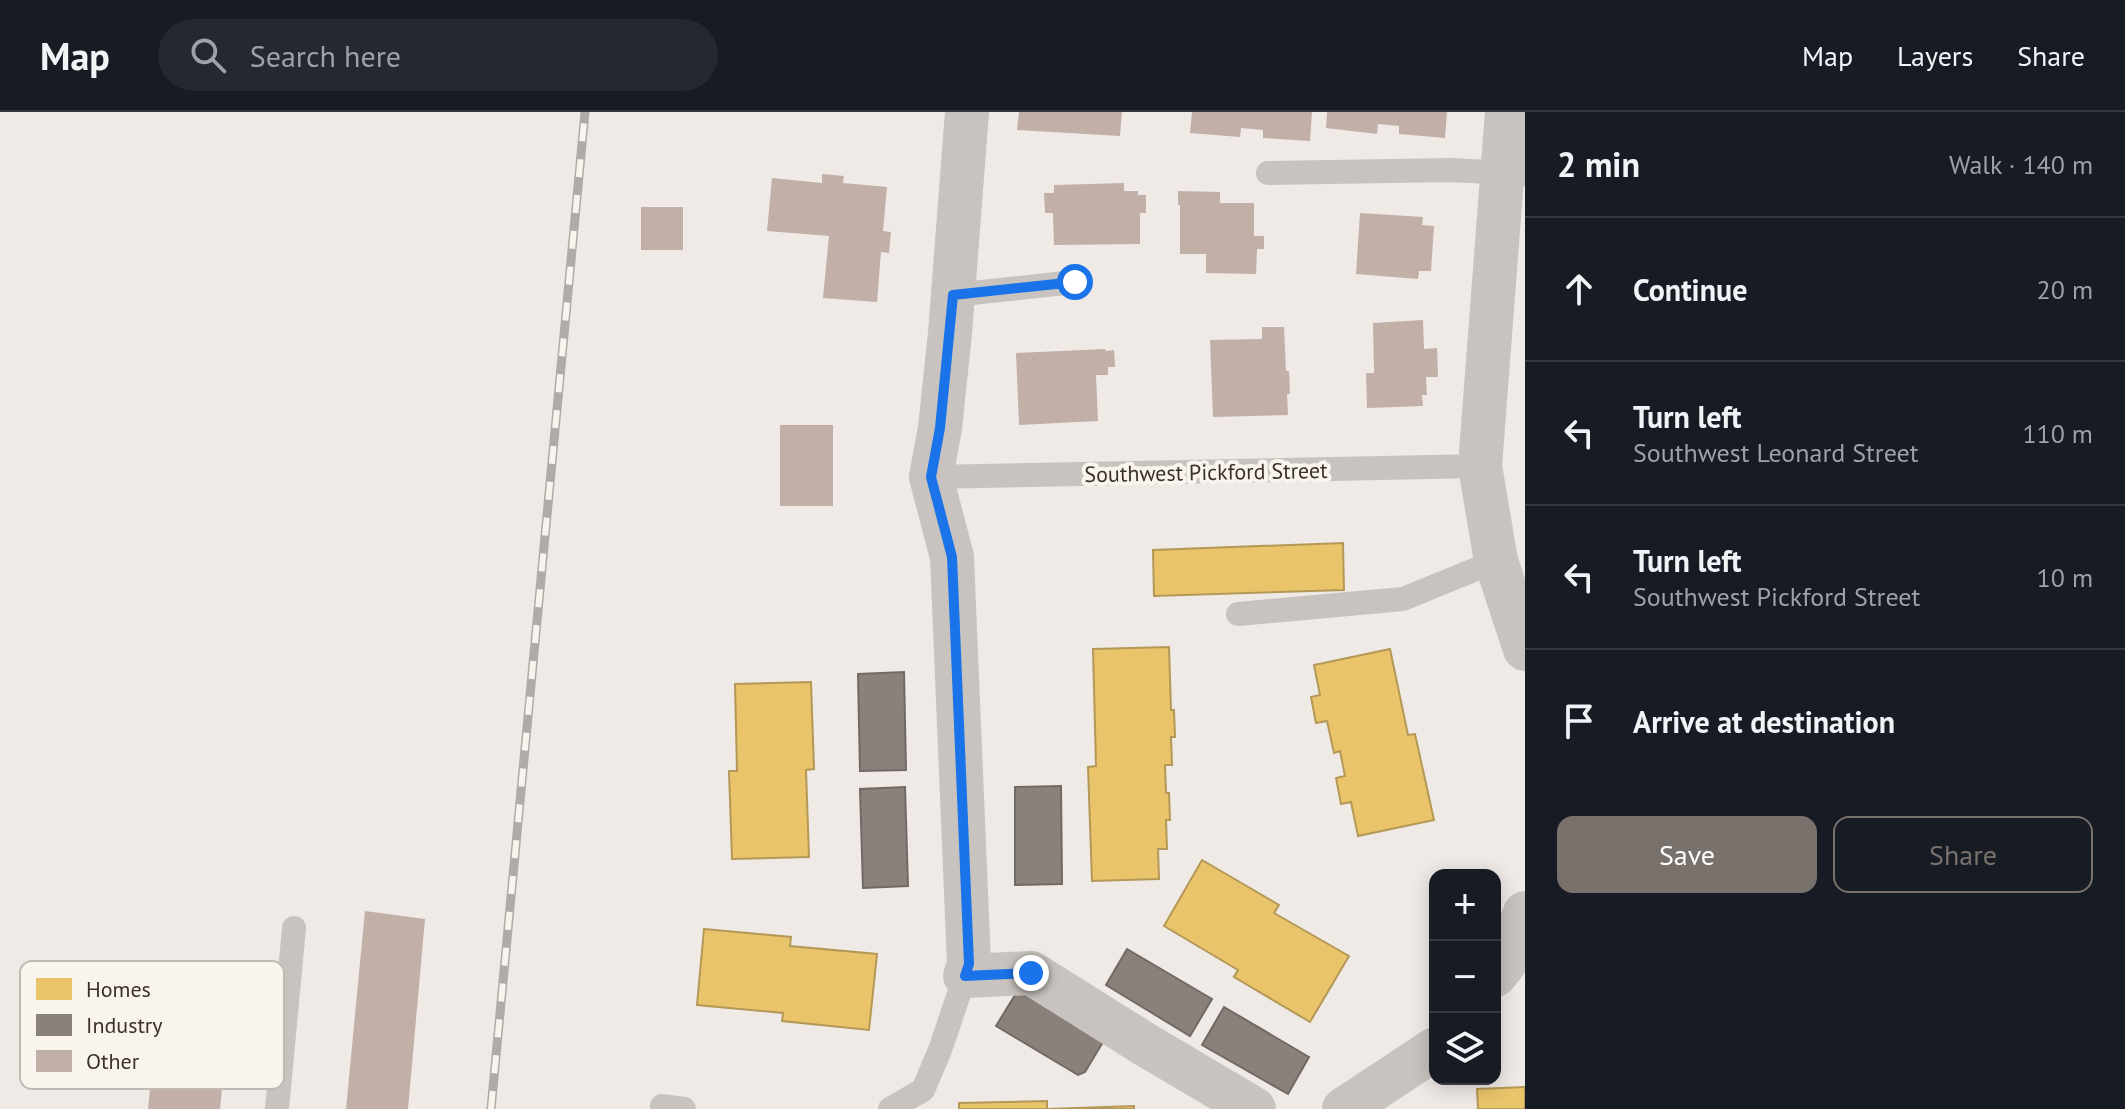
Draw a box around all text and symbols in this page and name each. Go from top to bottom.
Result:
search box [158,19,718,91]
text: Map [40,31,110,80]
icon: search [186,33,230,77]
text: Search here [250,36,401,75]
text: Map [1802,37,1853,74]
text: Layers [1897,37,1973,74]
text: Share [2017,37,2085,74]
text: 2 min [1557,142,1640,186]
text: Walk · 140 m [1949,148,2093,181]
route start [1057,264,1093,300]
icon: ahead [1557,267,1601,311]
text: Continue [1633,270,1747,309]
text: 20 m [2037,273,2093,306]
text: Turn left [1633,397,1741,436]
icon: left [1557,411,1601,455]
text: 110 m [2022,417,2093,450]
text: Southwest Leonard Street [1633,436,1919,469]
street label: Southwest Pickford Street [1084,456,1328,488]
text: Turn left [1633,541,1741,580]
icon: left [1557,555,1601,599]
text: 10 m [2037,561,2093,594]
text: Southwest Pickford Street [1633,580,1920,613]
icon: arrive [1557,699,1601,743]
text: Arrive at destination [1633,702,1895,741]
button: Save [1557,816,1817,893]
button: Share [1833,816,2093,893]
map controls [1429,869,1501,1085]
button: + [1429,869,1501,941]
button: − [1429,941,1501,1013]
route end [1013,955,1049,991]
legend [20,961,284,1089]
text: Homes [86,975,151,1003]
text: Industry [86,1011,163,1039]
button: layers [1429,1013,1501,1085]
text: Other [86,1047,140,1075]

